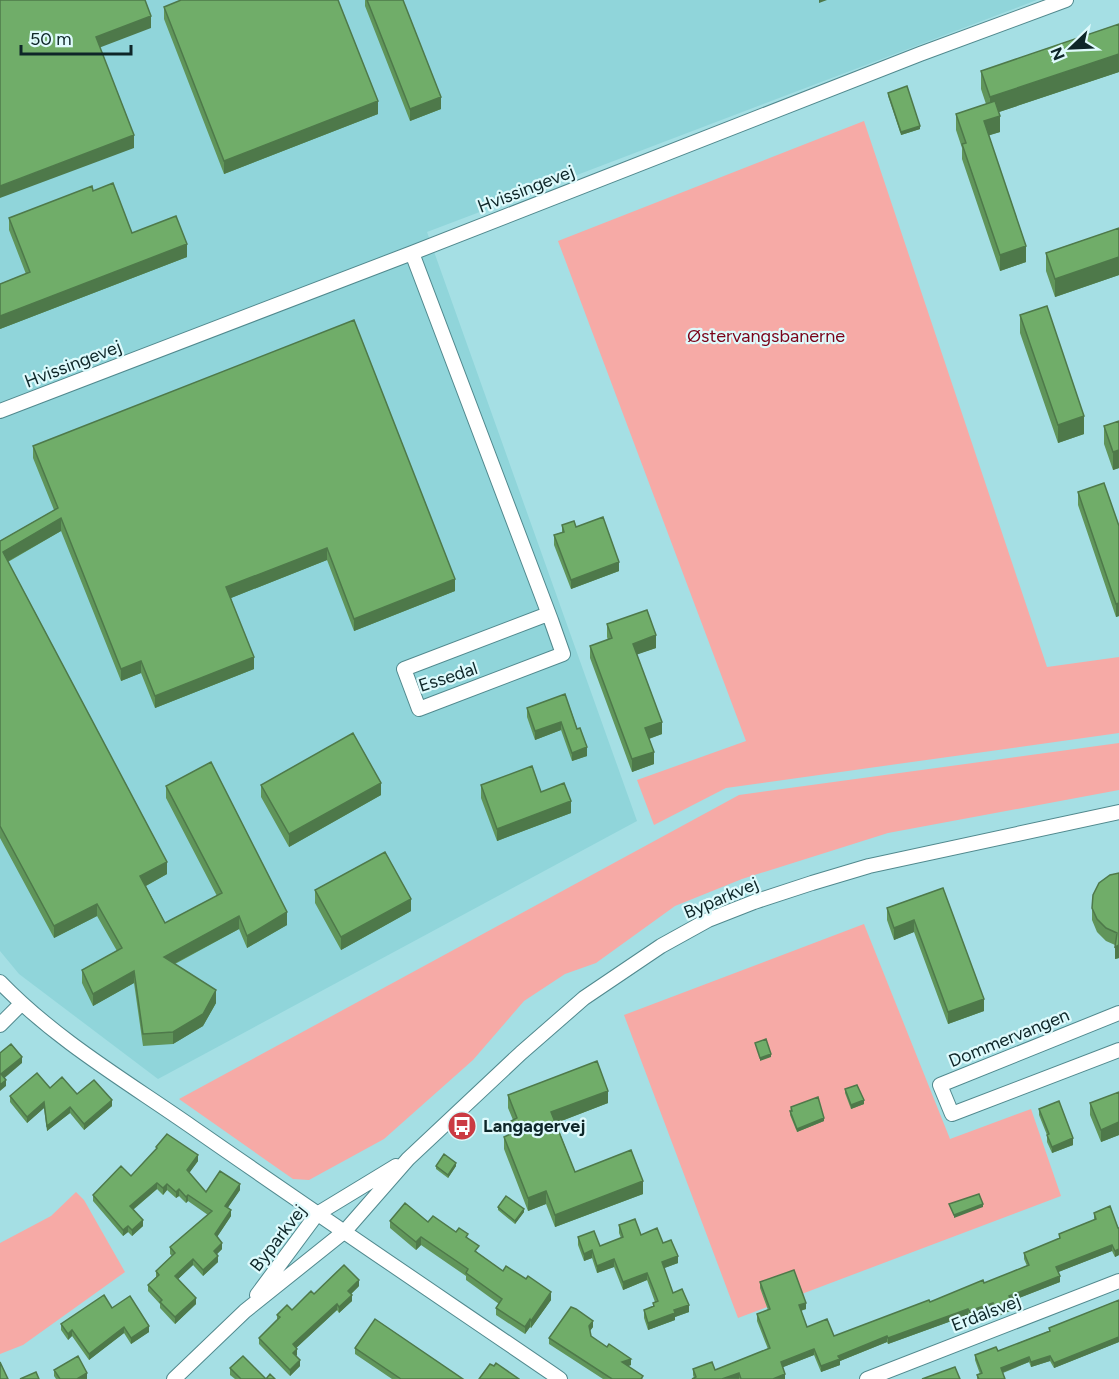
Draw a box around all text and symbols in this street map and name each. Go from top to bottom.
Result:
scale bar [21,18,130,56]
north arrow [1041,18,1101,78]
text: 50 m [30,28,72,50]
text: N [1046,44,1069,63]
street label: Hvissingevej [474,160,578,218]
park label: Østervangsbanerne [687,325,845,347]
street label: Hvissingevej [21,335,125,393]
street label: Essedal [416,657,480,697]
street label: Byparkvej [680,872,762,924]
street label: Dommervangen [945,1004,1073,1072]
bus stop icon: Langagervej [446,1110,478,1142]
place label: Langagervej [483,1115,585,1137]
street label: Byparkvej [245,1200,311,1276]
street label: Erdalsvej [948,1290,1024,1336]

